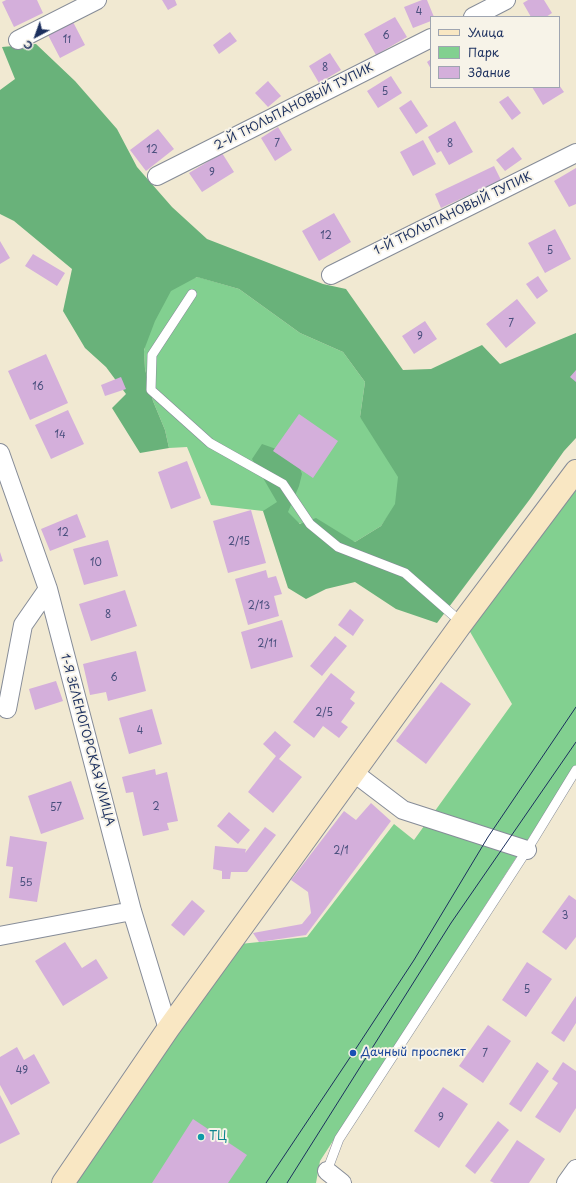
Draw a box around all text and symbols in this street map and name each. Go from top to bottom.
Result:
house number: 4 [416,6,422,18]
north arrow [16,16,56,56]
legend [430,16,560,88]
text: Улица [468,23,504,41]
house number: 6 [382,30,390,42]
house number: 11 [63,34,71,46]
text: С [19,36,37,55]
text: Парк [468,43,499,61]
street label: 2-Й ТЮЛЬПАНОВЫЙ ТУПИК [212,60,376,154]
house number: 8 [322,62,328,74]
text: Здание [468,63,510,81]
house number: 5 [382,86,388,98]
house number: 7 [274,138,280,150]
house number: 8 [447,138,453,150]
house number: 12 [146,144,158,156]
house number: 9 [209,167,215,179]
street label: 1-Й ТЮЛЬПАНОВЫЙ ТУПИК [372,169,534,259]
house number: 12 [320,230,332,242]
house number: 5 [547,245,553,257]
house number: 7 [508,318,514,330]
house number: 9 [417,331,423,343]
house number: 16 [32,381,44,393]
house number: 14 [54,429,66,441]
house number: 12 [57,527,69,539]
house number: 2/15 [228,536,250,548]
house number: 10 [90,557,102,569]
house number: 2/13 [248,600,270,612]
house number: 8 [105,609,111,621]
house number: 2/11 [257,638,277,650]
street label: 1-Я ЗЕЛЕНОГОРСКАЯ УЛИЦА [57,652,117,828]
house number: 6 [110,672,118,684]
house number: 2/5 [315,707,333,719]
house number: 4 [137,725,143,737]
house number: 2 [152,801,160,813]
house number: 57 [50,802,62,814]
house number: 2/1 [333,845,349,857]
house number: 55 [20,877,32,889]
house number: 3 [562,910,568,922]
house number: 5 [524,984,530,996]
place label: Дачный проспект [361,1046,466,1060]
marker: Дачный проспект [348,1048,358,1058]
house number: 7 [482,1048,488,1060]
house number: 49 [16,1065,28,1077]
house number: 9 [438,1112,444,1124]
place label: ТЦ [209,1130,227,1144]
marker: ТЦ [196,1132,206,1142]

